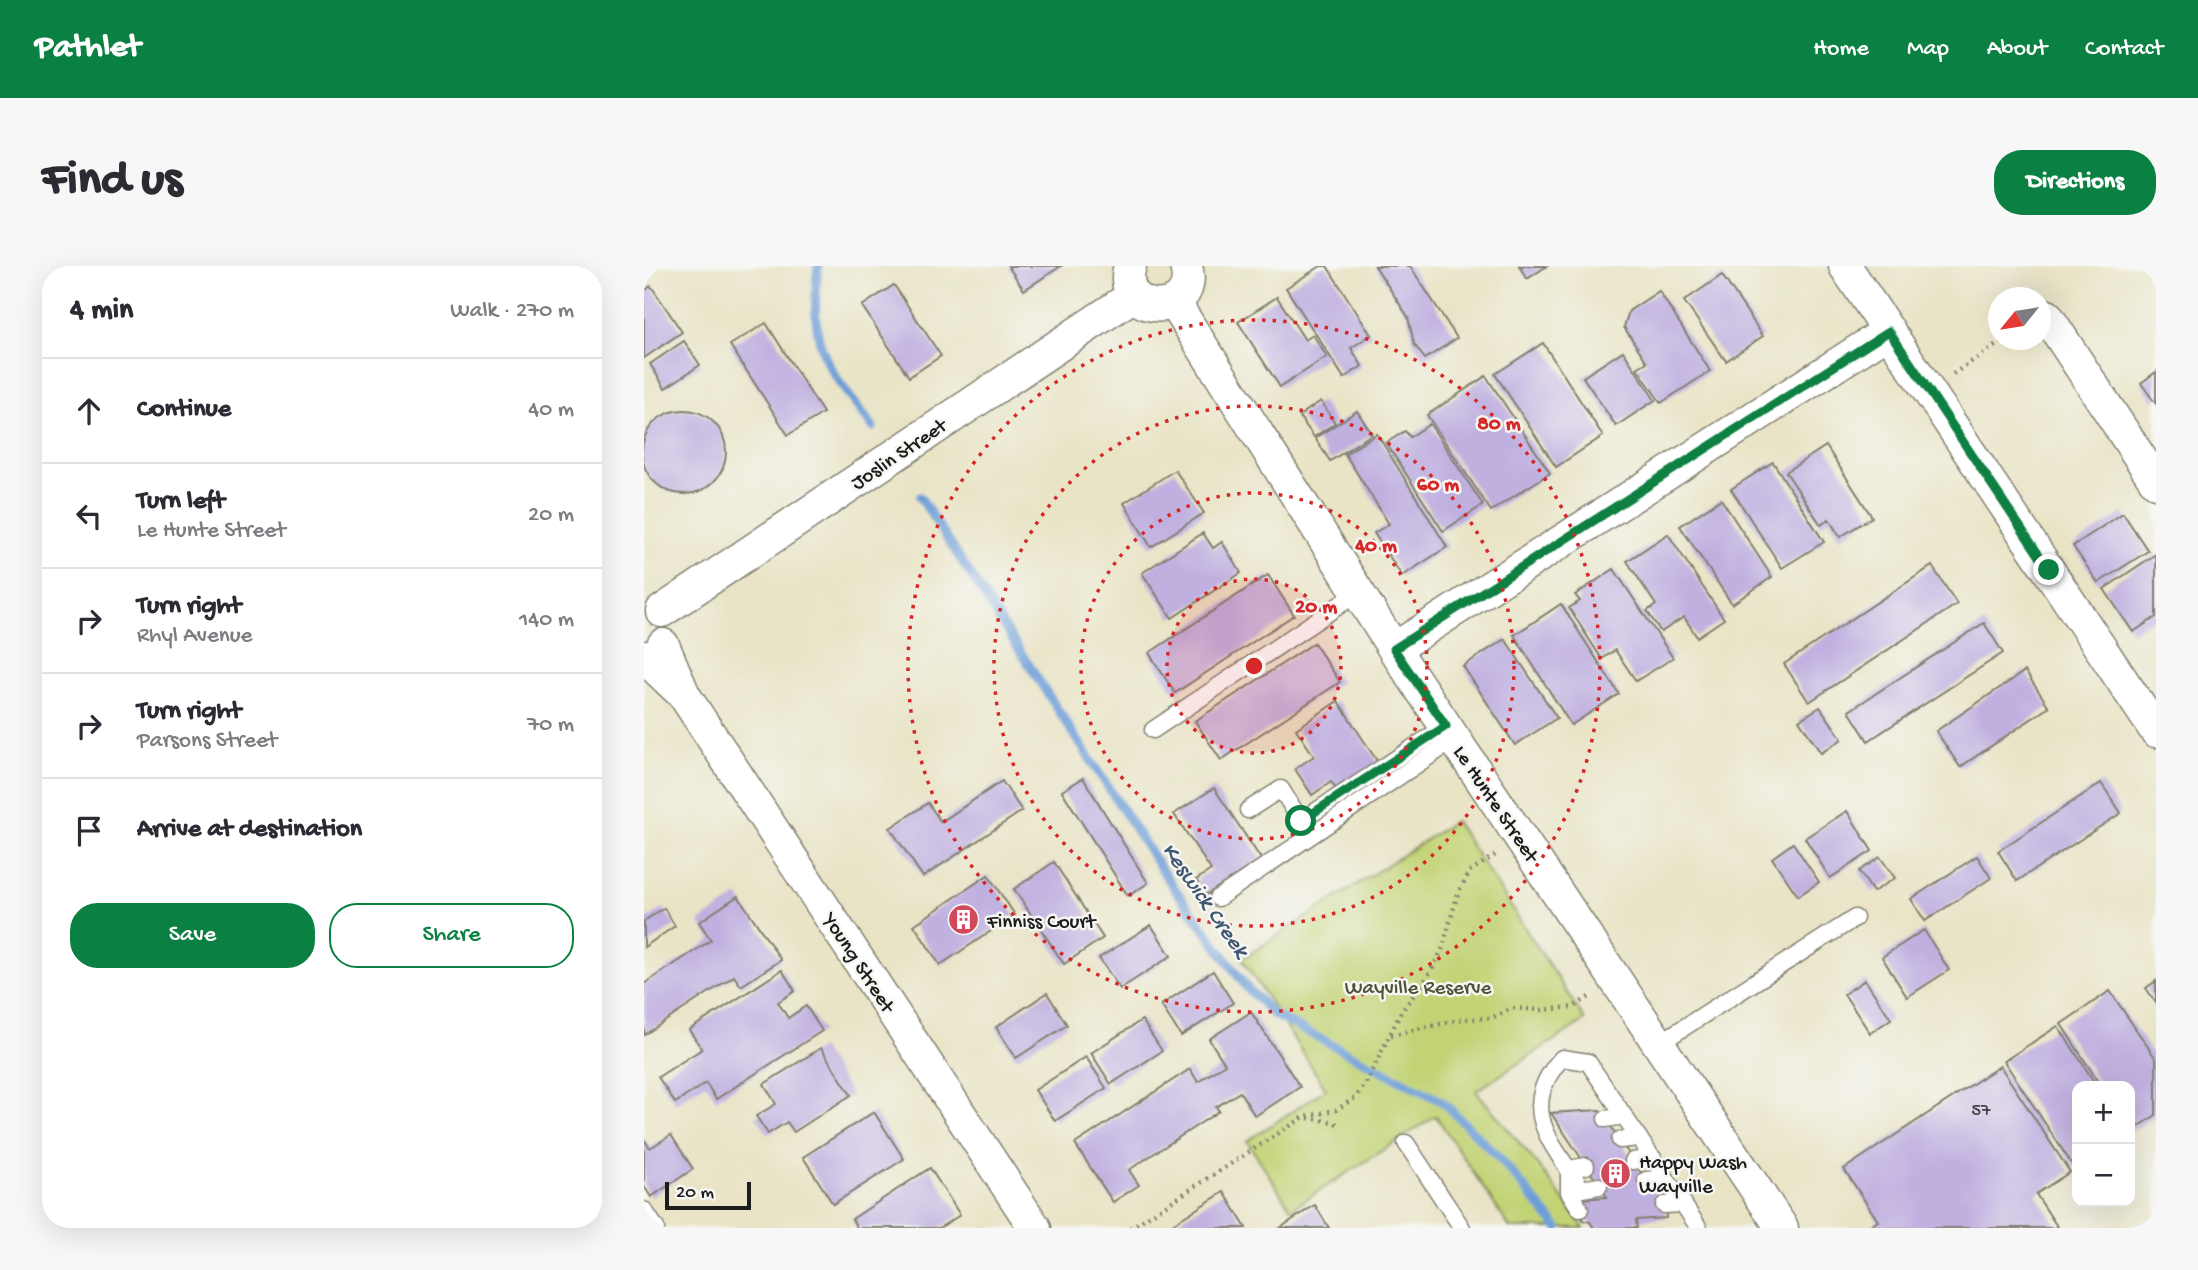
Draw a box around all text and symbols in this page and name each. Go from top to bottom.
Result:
text: Pathlet [35,30,141,68]
text: Home [1813,35,1869,64]
text: Map [1907,35,1949,64]
text: About [1987,35,2047,64]
text: Contact [2085,35,2163,64]
button: Directions [1994,150,2156,215]
text: Find us [42,153,182,211]
north arrow [1988,287,2051,350]
text: 4 min [70,294,133,329]
text: Walk · 270 m [450,298,574,325]
icon: ahead [70,392,108,430]
text: Continue [137,395,231,426]
text: 40 m [528,397,574,424]
street label: Joslin Street [847,413,955,497]
text: 80 m [1477,413,1521,438]
text: 60 m [1417,474,1459,499]
text: Turn left [137,487,225,518]
icon: left [70,497,108,535]
text: 20 m [528,502,574,529]
text: Le Hunte Street [137,518,286,545]
text: 40 m [1354,535,1397,560]
route end [2033,554,2064,585]
text: Turn right [137,592,241,623]
text: 20 m [1295,596,1337,621]
icon: right [70,602,108,640]
text: 140 m [519,607,574,634]
text: Rhyl Avenue [137,623,252,650]
centre of rings [1242,654,1266,678]
text: Turn right [137,697,241,728]
icon: right [70,707,108,745]
text: 70 m [527,712,574,739]
text: Parsons Street [137,728,277,755]
street label: Le Hunte Street [1446,742,1544,870]
route start [1285,805,1316,836]
icon: arrive [70,812,108,850]
text: Arrive at destination [137,815,362,846]
water label: Keswick Creek [1155,838,1255,966]
button: Save [70,903,315,968]
button: Share [329,903,574,968]
building icon: Finniss Court [947,903,981,937]
street label: Young Street [815,908,900,1020]
place label: Finniss Court [986,911,1098,936]
park label: Wayville Reserve [1345,977,1492,1002]
map controls [2072,1081,2135,1207]
button: + [2072,1081,2135,1144]
house number: 57 [1972,1101,1991,1122]
button: − [2072,1144,2135,1207]
place label: Happy Wash Wayville [1639,1152,1747,1201]
building icon: Happy Wash Wayville [1599,1156,1633,1190]
scale bar [665,1179,751,1211]
text: 20 m [676,1182,714,1205]

